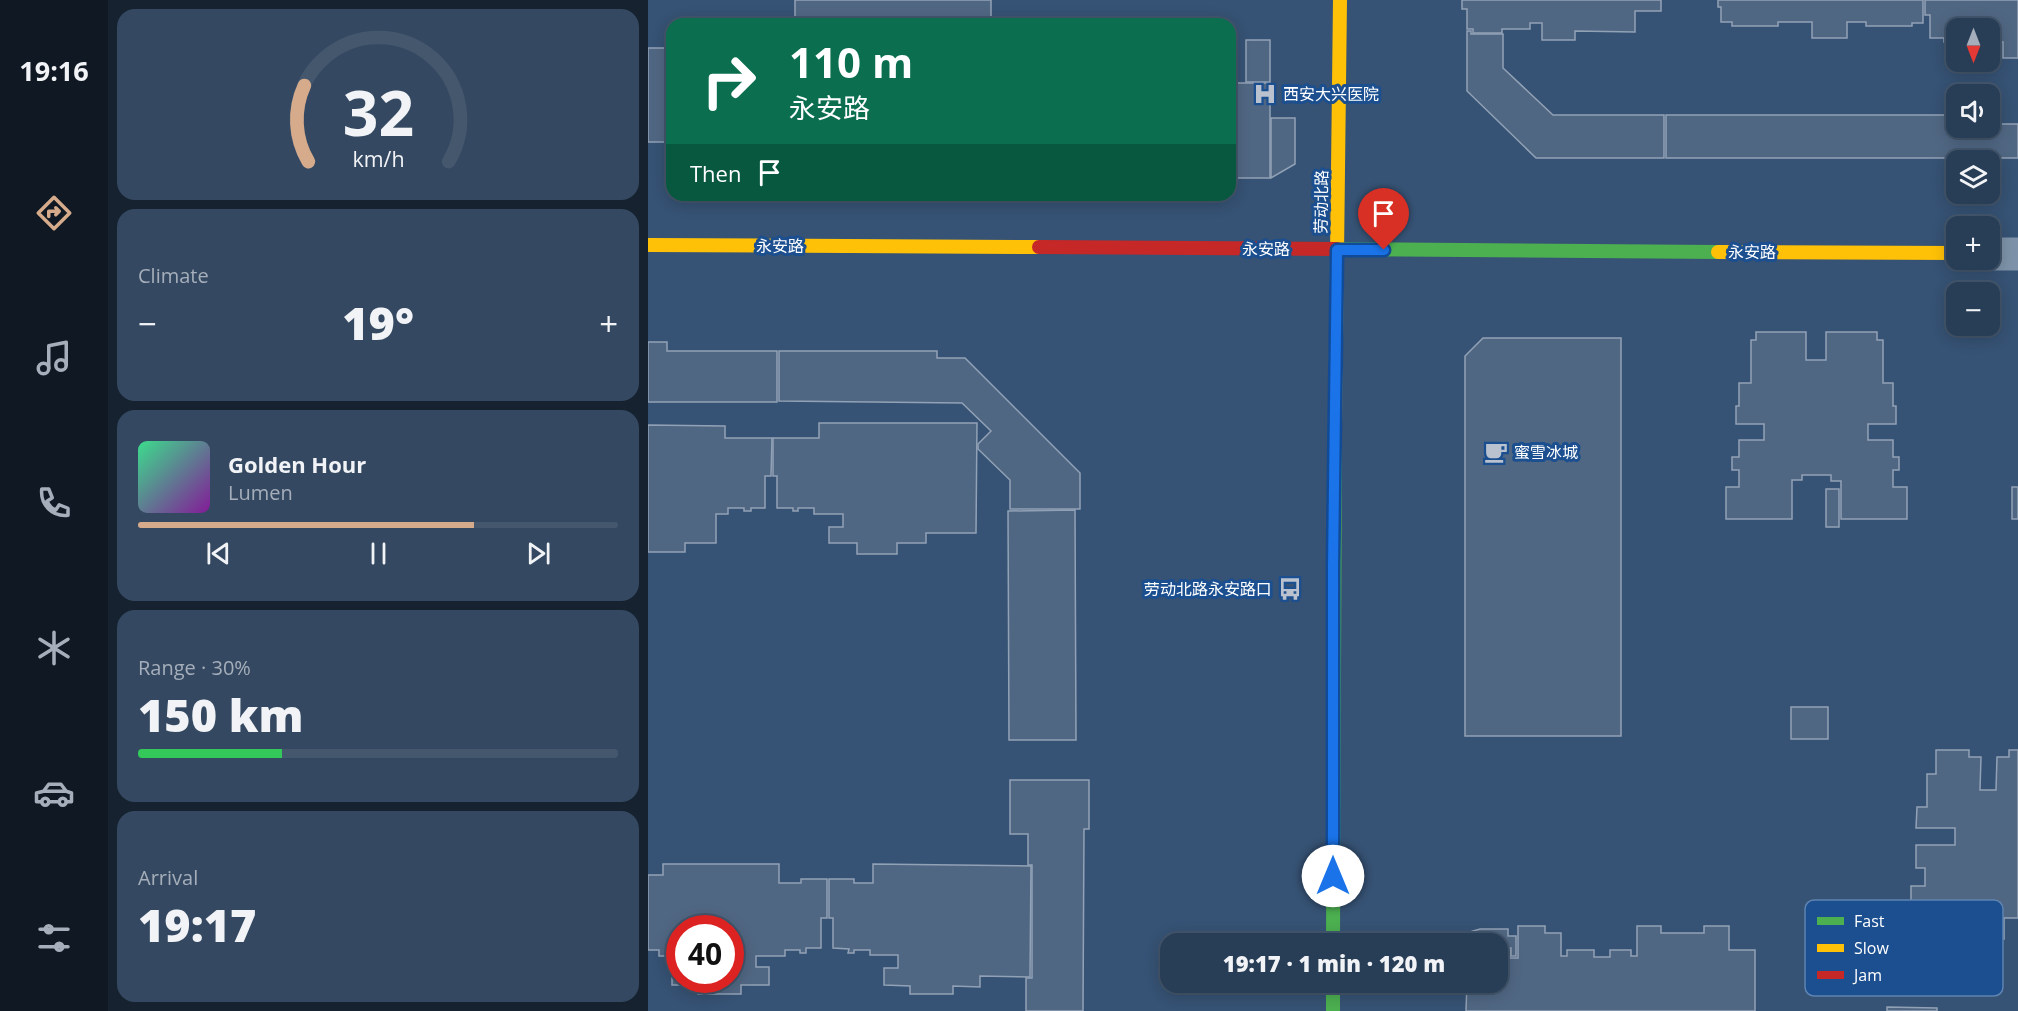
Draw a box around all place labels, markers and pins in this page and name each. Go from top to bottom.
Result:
hospital icon: 西安大兴医院 [1252,81,1278,107]
place label: 西安大兴医院 [1283,83,1379,105]
pin [1358,188,1409,250]
cafe icon: 蜜雪冰城 [1483,439,1509,465]
place label: 蜜雪冰城 [1514,441,1578,463]
bus stop icon: 劳动北路永安路口 [1277,576,1303,602]
place label: 劳动北路永安路口 [1144,578,1272,600]

